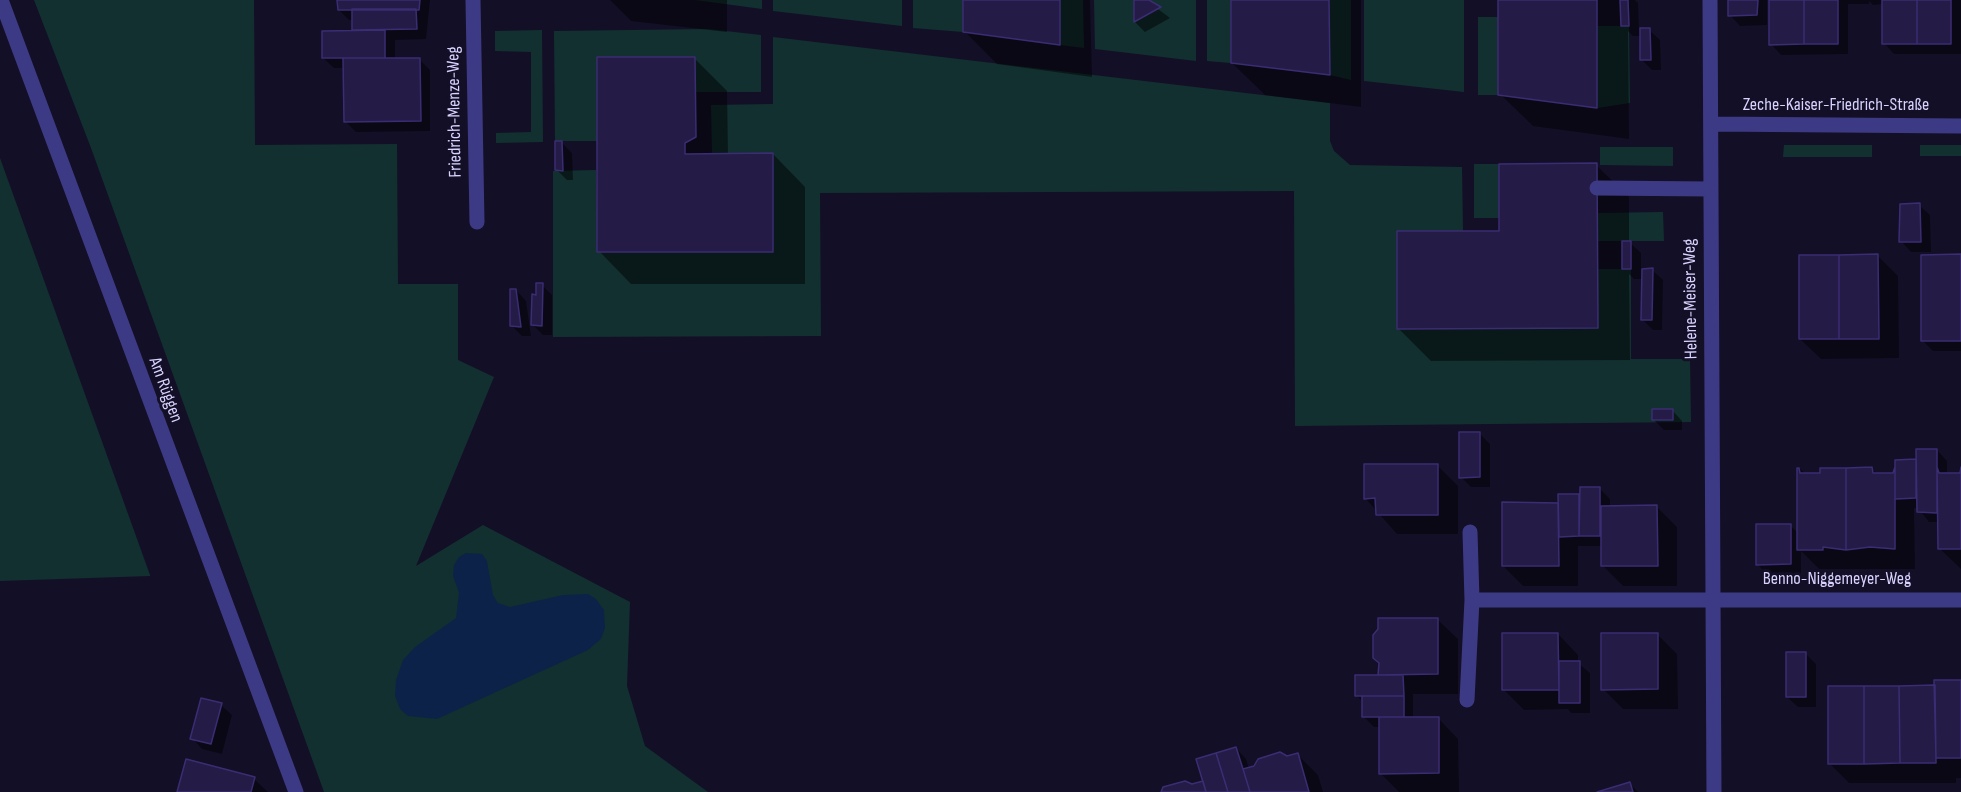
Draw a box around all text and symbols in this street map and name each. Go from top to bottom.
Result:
street label: Friedrich-Menze-Weg [443,46,467,178]
street label: Zeche-Kaiser-Friedrich-Straße [1743,94,1929,116]
street label: Helene-Meiser-Weg [1679,239,1703,359]
street label: Am Rüggen [143,355,187,425]
street label: Benno-Niggemeyer-Weg [1763,568,1911,590]

